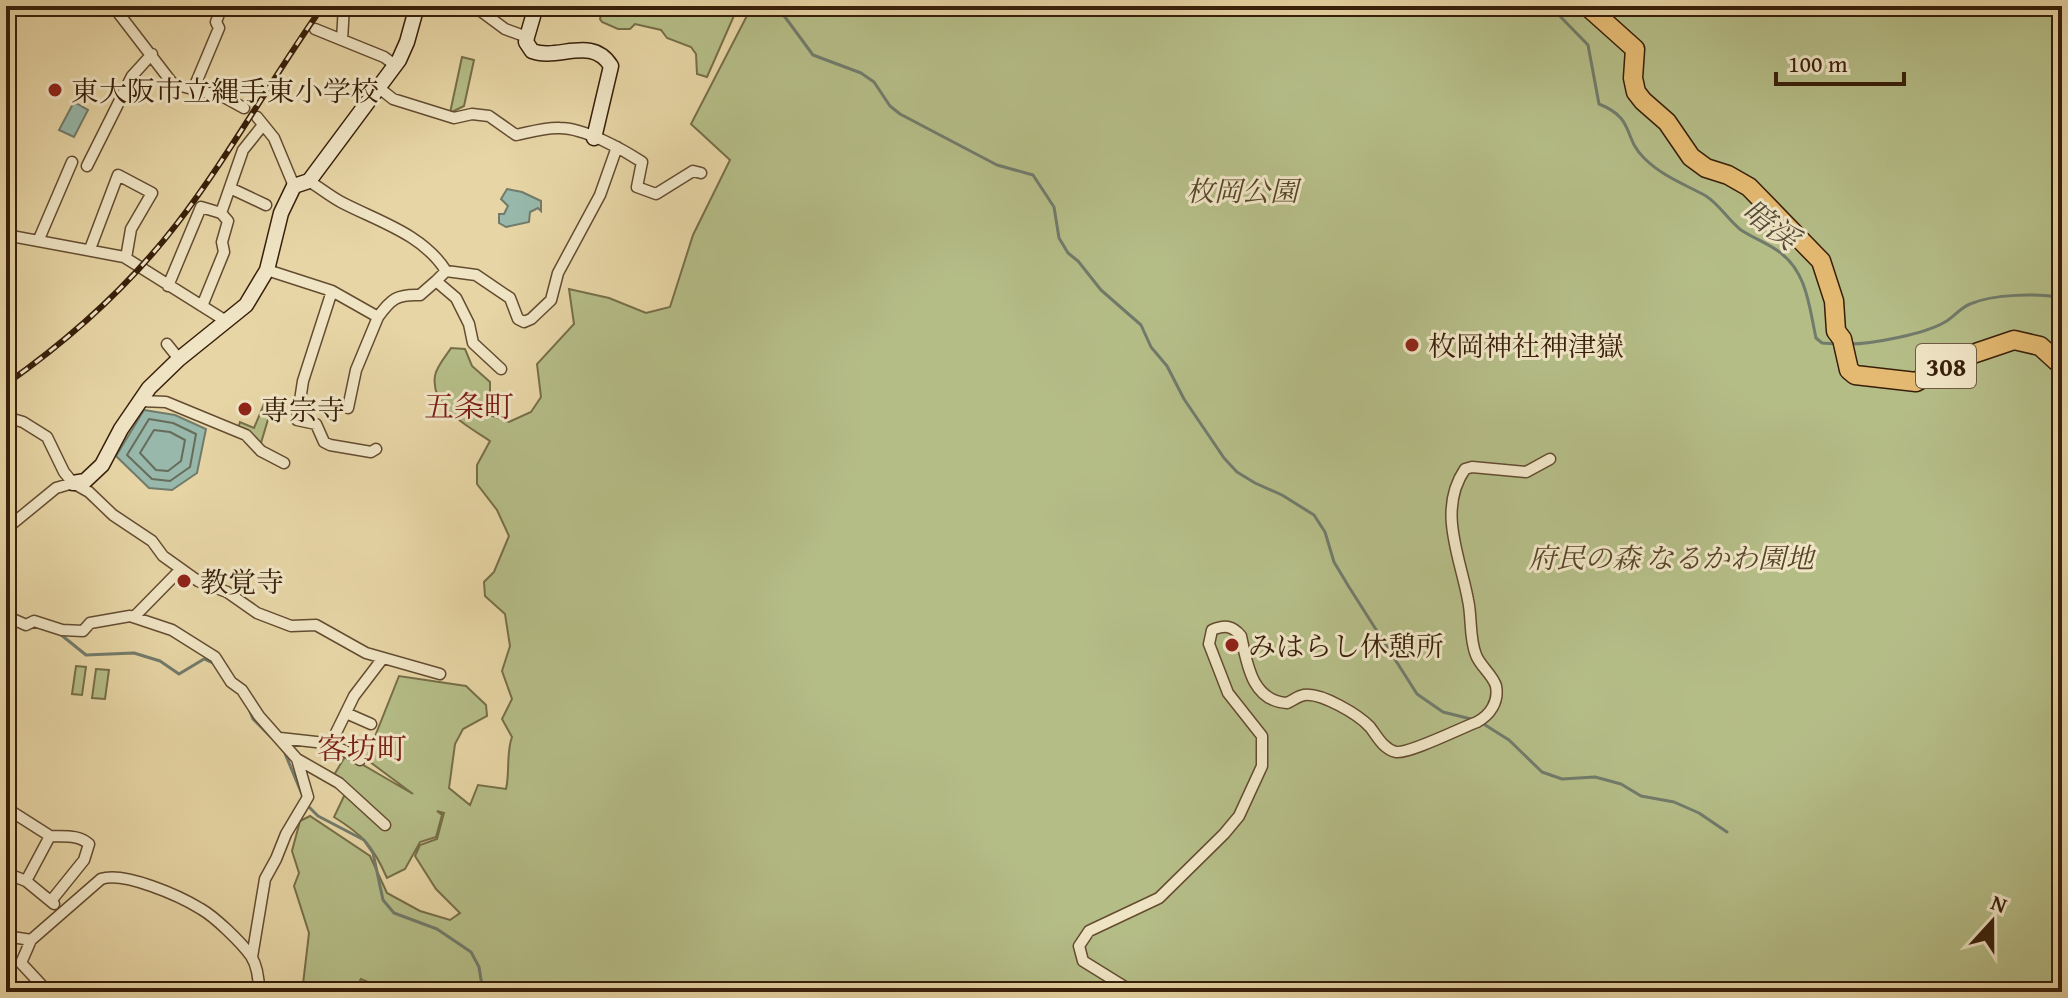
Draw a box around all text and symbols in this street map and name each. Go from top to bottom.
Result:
scale bar [1776,36,1904,86]
text: 100 m [1788,46,1848,81]
place label: 東大阪市立縄手東小学校 [71,70,379,111]
marker: 東大阪市立縄手東小学校 [46,81,64,99]
park label: 枚岡公園 [1186,170,1302,211]
water label: 暗渓 [1734,188,1811,261]
place label: 枚岡神社神津嶽 [1428,325,1624,366]
marker: 枚岡神社神津嶽 [1403,336,1421,354]
road number: 308 [1916,344,1976,388]
district label: 五条町 [424,384,514,428]
place label: 専宗寺 [261,389,345,430]
marker: 専宗寺 [236,400,254,418]
park label: 府民の森 なるかわ園地 [1528,537,1817,578]
place label: 教覚寺 [200,561,284,602]
marker: 教覚寺 [175,572,193,590]
place label: みはらし休憩所 [1248,625,1444,666]
marker: みはらし休憩所 [1223,636,1241,654]
district label: 客坊町 [317,726,407,770]
north arrow [1952,882,2032,962]
text: N [1987,886,2012,921]

